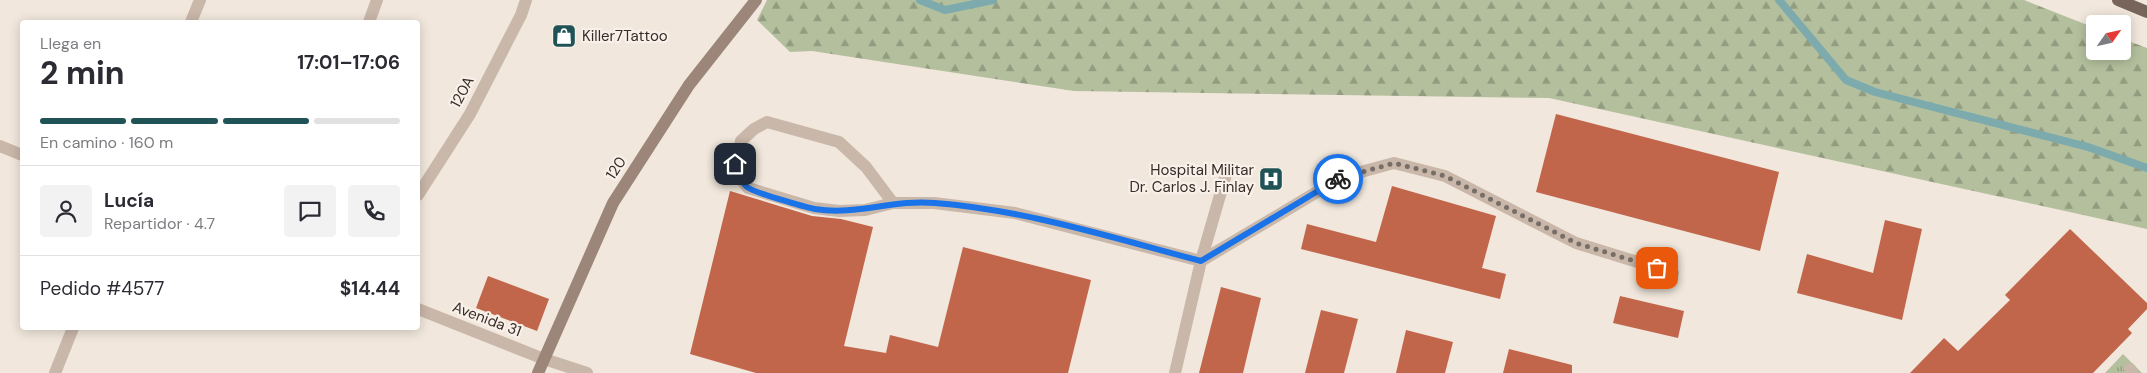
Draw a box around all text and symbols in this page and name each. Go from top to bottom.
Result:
north arrow [2086,15,2131,60]
map controls [2086,15,2131,60]
shop icon: Killer7Tattoo [551,23,577,49]
place label: Killer7Tattoo [582,26,668,46]
text: Llega en [40,33,101,54]
text: 17:01–17:06 [297,50,400,75]
text: 2 min [40,52,125,94]
street label: 120A [445,73,479,111]
text: En camino · 160 m [40,132,173,153]
pin [714,143,756,185]
icon: home [721,150,749,178]
street label: 120 [601,153,631,183]
courier [1313,154,1363,204]
place label: Hospital Militar Dr. Carlos J. Finlay [1130,160,1255,197]
icon: bike [1324,165,1352,193]
hospital icon: Hospital Militar Dr. Carlos J. Finlay [1258,166,1284,192]
button: person [40,185,92,237]
button: chat [284,185,336,237]
button: phone [348,185,400,237]
text: Lucía [104,188,154,213]
text: Repartidor · 4.7 [104,213,215,234]
pin [1636,247,1678,289]
icon: bag [1643,254,1671,282]
text: Pedido #4577 [40,276,164,301]
text: $14.44 [340,276,400,301]
street label: Avenida 31 [450,297,524,341]

